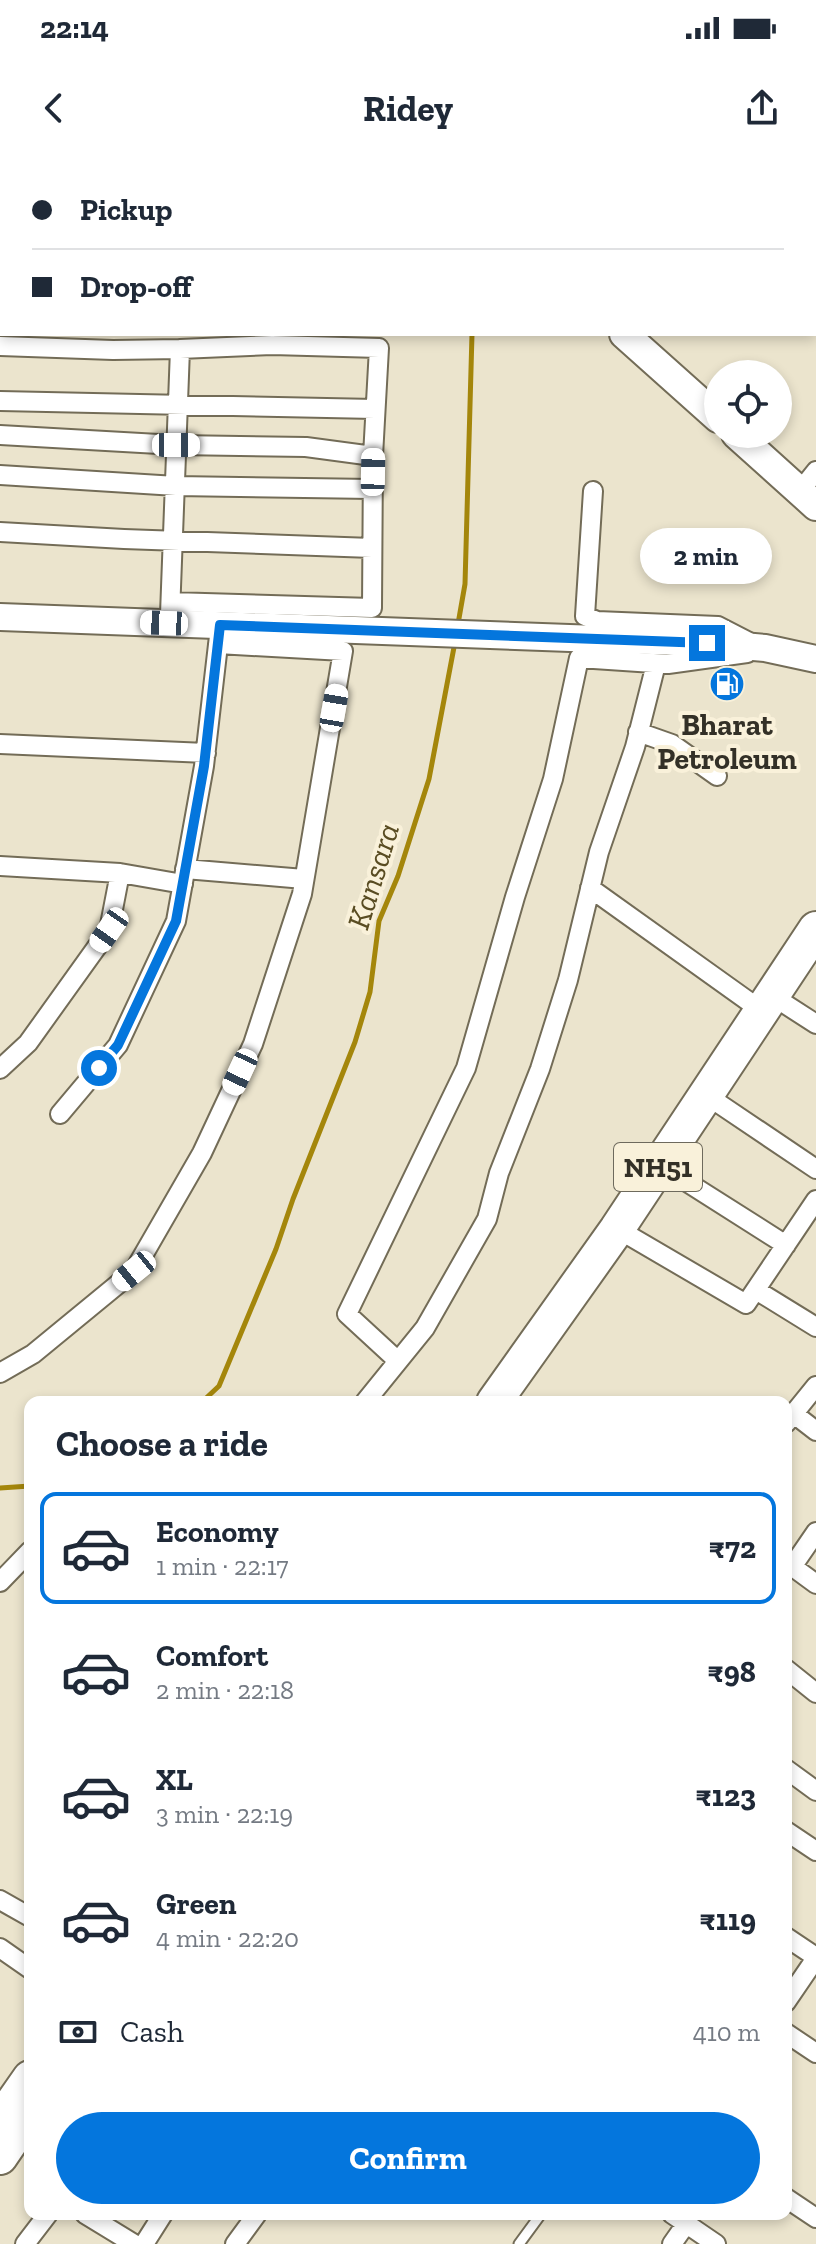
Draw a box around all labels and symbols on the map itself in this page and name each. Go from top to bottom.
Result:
car [152,433,200,457]
car [361,448,385,496]
callout: 2 min [641,527,773,583]
car [140,610,188,636]
route end [689,625,725,661]
fuel station icon: Bharat Petroleum [708,665,746,703]
car [318,682,350,734]
place label: Bharat Petroleum [657,707,797,777]
water label: Kansara [339,818,407,934]
car [85,903,133,957]
car [219,1045,261,1099]
route start [81,1050,117,1086]
road number: NH51 [614,1143,702,1191]
car [108,1247,160,1295]

